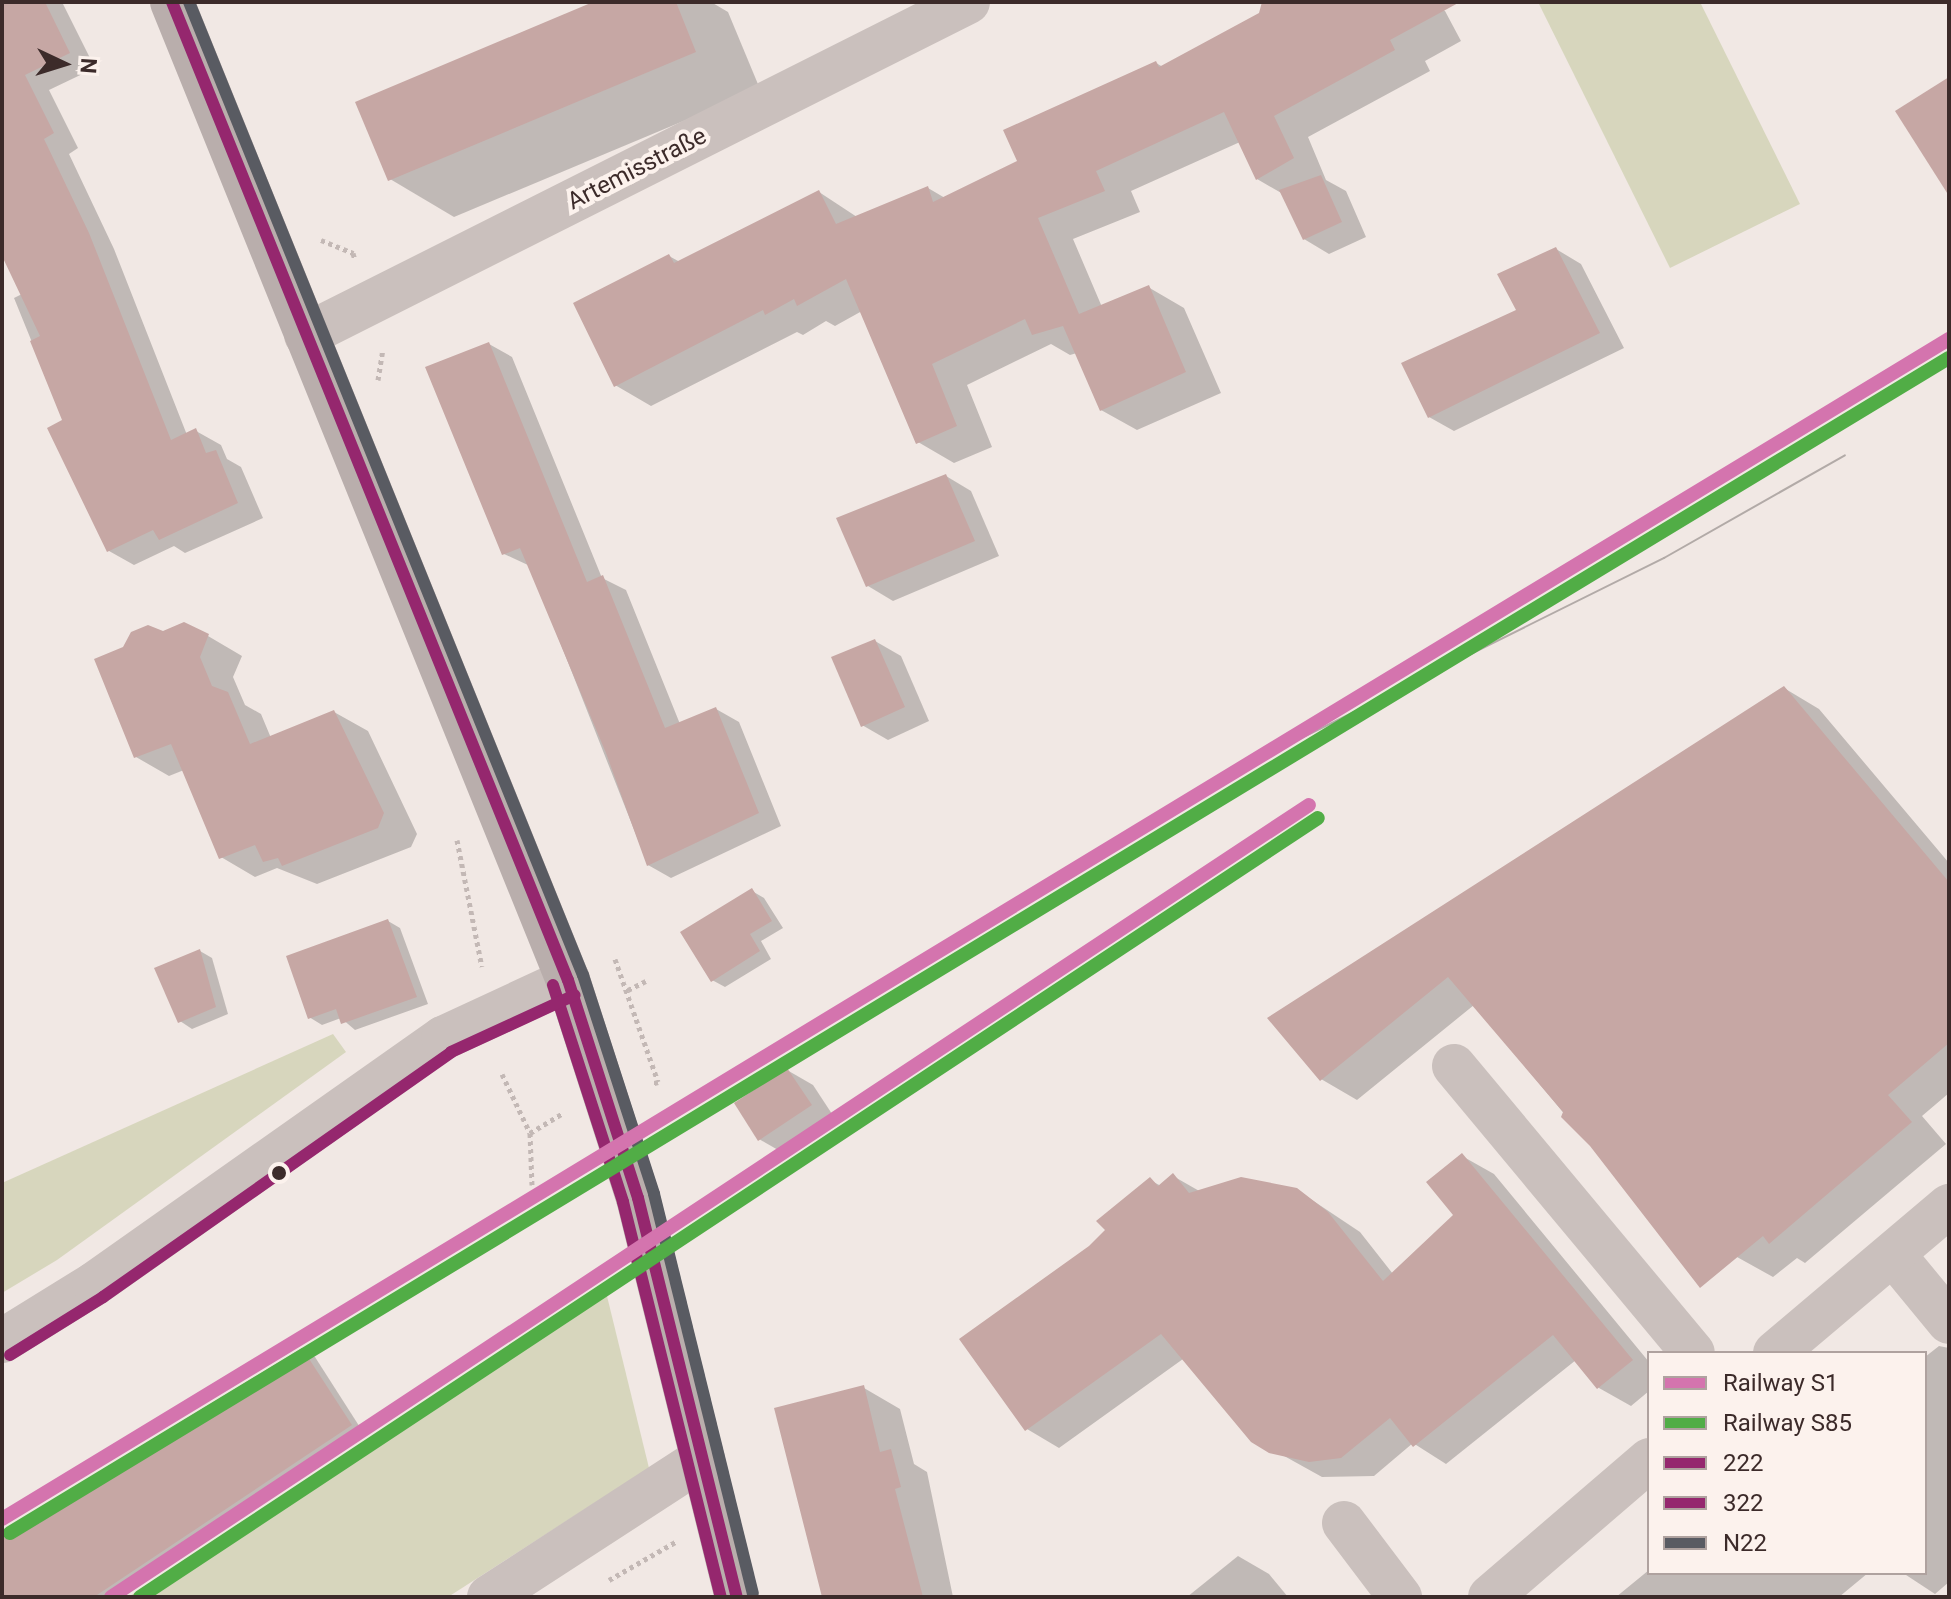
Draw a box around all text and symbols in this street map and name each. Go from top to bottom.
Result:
north arrow [24,24,104,104]
text: N [75,57,101,74]
street label: Artemisstraße [563,122,711,216]
unlabelled marker [271,1165,287,1181]
legend [1647,1351,1927,1575]
text: Railway S1 [1723,1369,1838,1397]
text: Railway S85 [1723,1409,1852,1437]
text: 222 [1723,1449,1763,1477]
text: 322 [1723,1489,1763,1517]
text: N22 [1723,1529,1767,1557]

